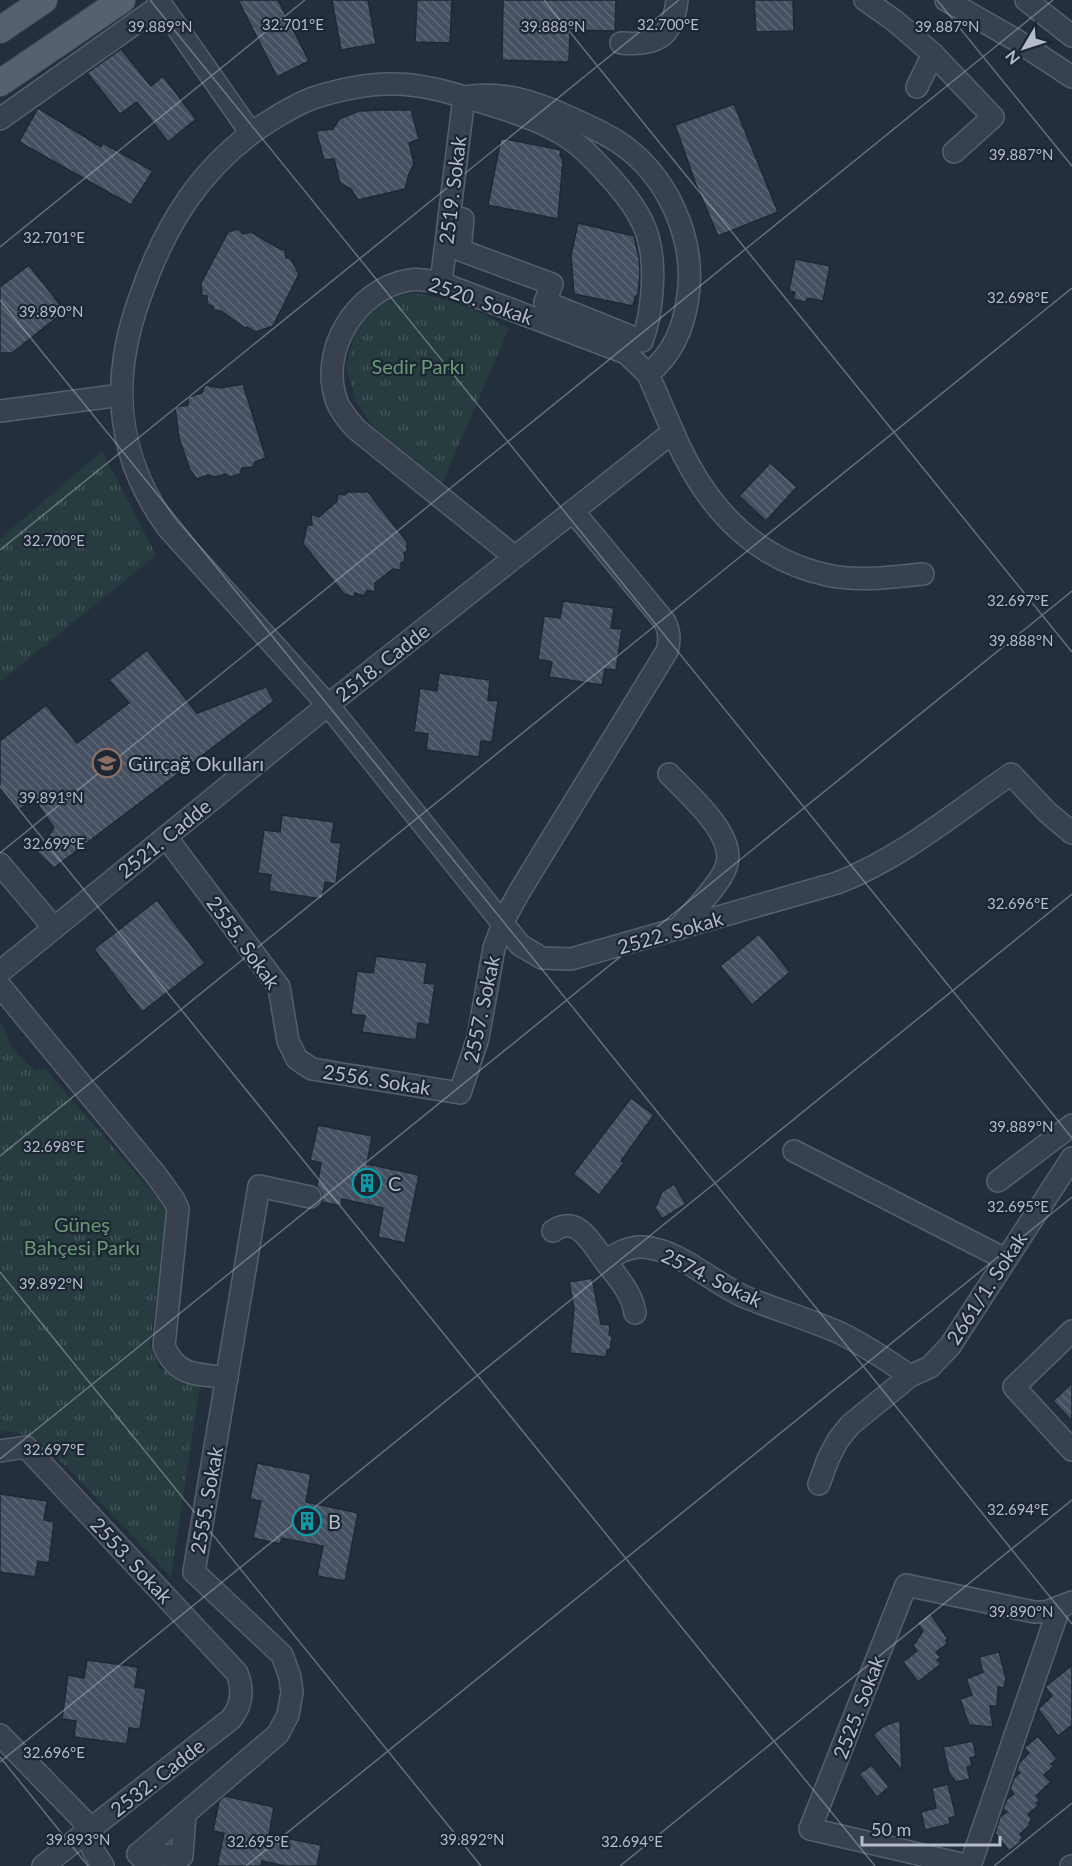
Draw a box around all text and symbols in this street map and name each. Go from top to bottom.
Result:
text: 32.701°E [262,15,324,33]
text: 32.700°E [637,15,699,33]
text: 39.889°N [128,17,192,35]
text: 39.888°N [521,17,585,35]
text: 39.887°N [915,17,979,35]
north arrow [994,18,1054,78]
text: N [1001,47,1023,69]
street label: 2519. Sokak [433,134,471,245]
text: 39.887°N [989,145,1053,163]
text: 32.701°E [23,228,85,246]
street label: 2520. Sokak [426,271,537,329]
text: 32.698°E [987,288,1049,306]
text: 39.890°N [19,302,83,320]
park label: Sedir Parkı [371,354,465,378]
text: 32.700°E [23,531,85,549]
text: 32.697°E [987,591,1049,609]
street label: 2518. Cadde [330,618,434,706]
text: 39.888°N [989,631,1053,649]
school or university icon: Gürçağ Okulları [91,747,123,779]
place label: Gürçağ Okulları [128,751,264,775]
text: 39.891°N [19,788,83,806]
street label: 2521. Cadde [113,793,215,883]
text: 32.699°E [23,834,85,852]
street label: 2555. Sokak [202,891,286,994]
text: 32.696°E [987,894,1049,912]
street label: 2522. Sokak [614,905,726,959]
street label: 2557. Sokak [458,953,504,1065]
street label: 2556. Sokak [321,1059,433,1099]
text: 39.889°N [989,1117,1053,1135]
text: 32.698°E [23,1137,85,1155]
building icon: C [351,1167,383,1199]
place label: C [388,1171,401,1195]
text: 32.695°E [987,1197,1049,1215]
park label: Güneş Bahçesi Parkı [24,1212,140,1259]
street label: 2661/1. Sokak [941,1227,1032,1349]
street label: 2574. Sokak [658,1242,767,1312]
text: 39.892°N [19,1274,83,1292]
text: 32.697°E [23,1440,85,1458]
street label: 2555. Sokak [185,1444,227,1556]
text: 32.694°E [987,1500,1049,1518]
building icon: B [291,1505,323,1537]
place label: B [328,1509,341,1533]
street label: 2553. Sokak [86,1512,178,1609]
text: 39.890°N [989,1602,1053,1620]
street label: 2525. Sokak [827,1651,889,1762]
street label: 2532. Cadde [105,1733,209,1821]
text: 32.696°E [23,1743,85,1761]
scale bar [862,1809,1000,1847]
text: 50 m [871,1818,911,1840]
text: 39.893°N [46,1830,110,1848]
text: 39.892°N [440,1830,504,1848]
text: 32.695°E [227,1832,289,1850]
text: 32.694°E [601,1832,663,1850]

